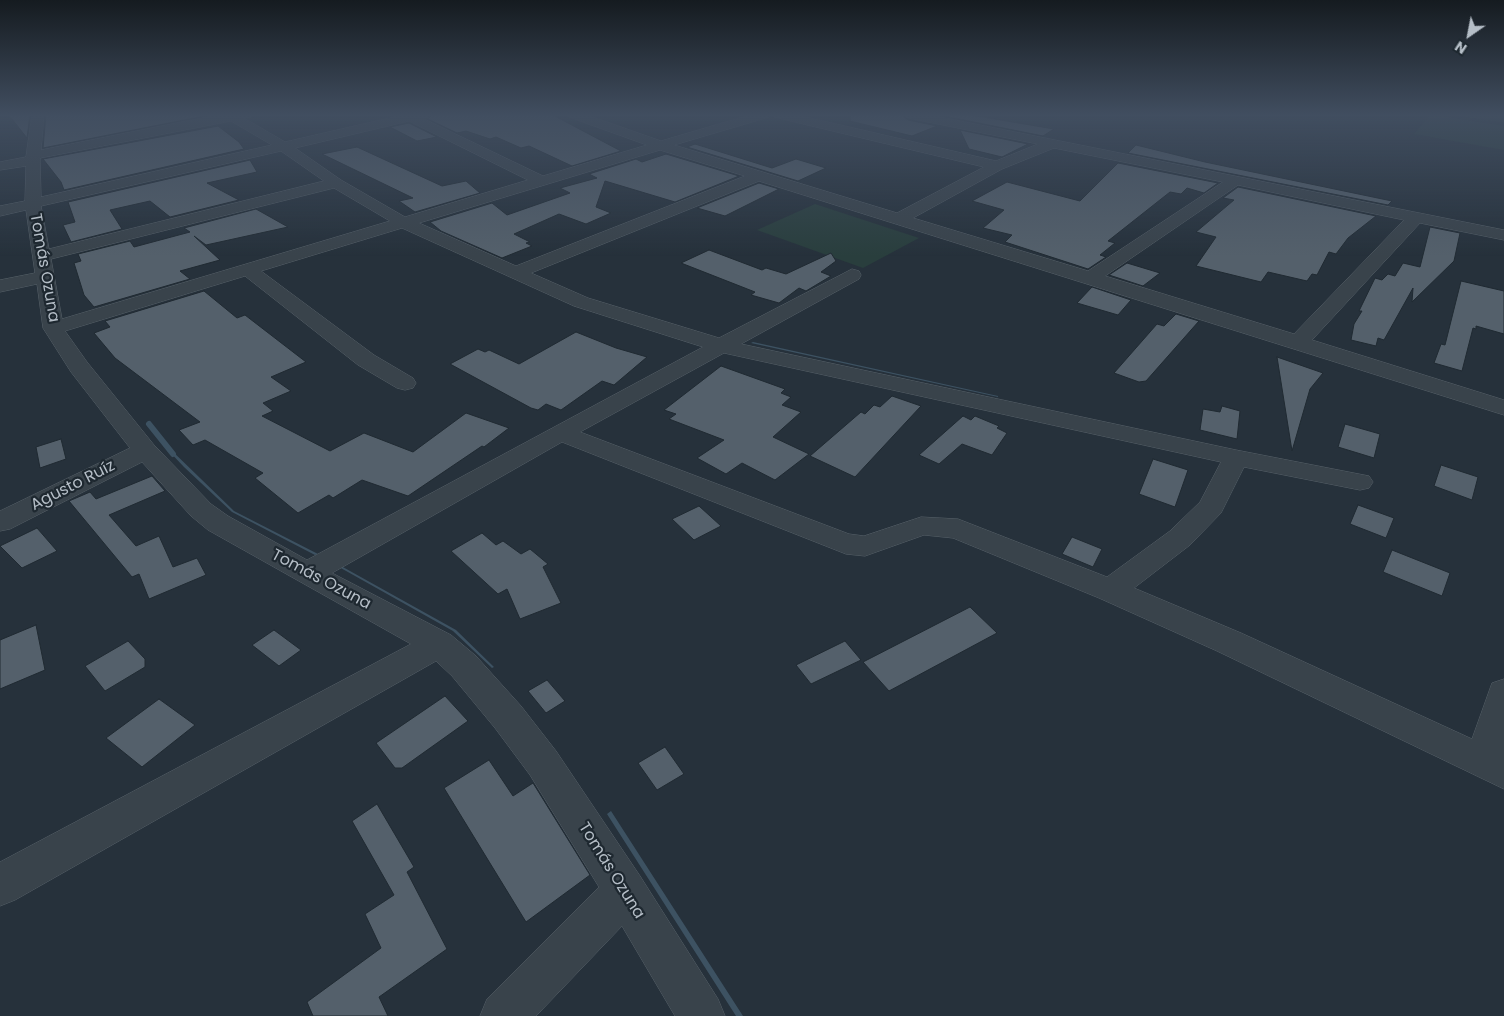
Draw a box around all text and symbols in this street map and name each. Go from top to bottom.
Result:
north arrow [1444,10,1494,60]
text: N [1451,36,1471,59]
street label: Tomás Ozuna [25,212,63,324]
street label: Agusto Ruíz [28,457,118,515]
street label: Tomás Ozuna [268,546,374,614]
street label: Tomás Ozuna [574,819,648,923]

